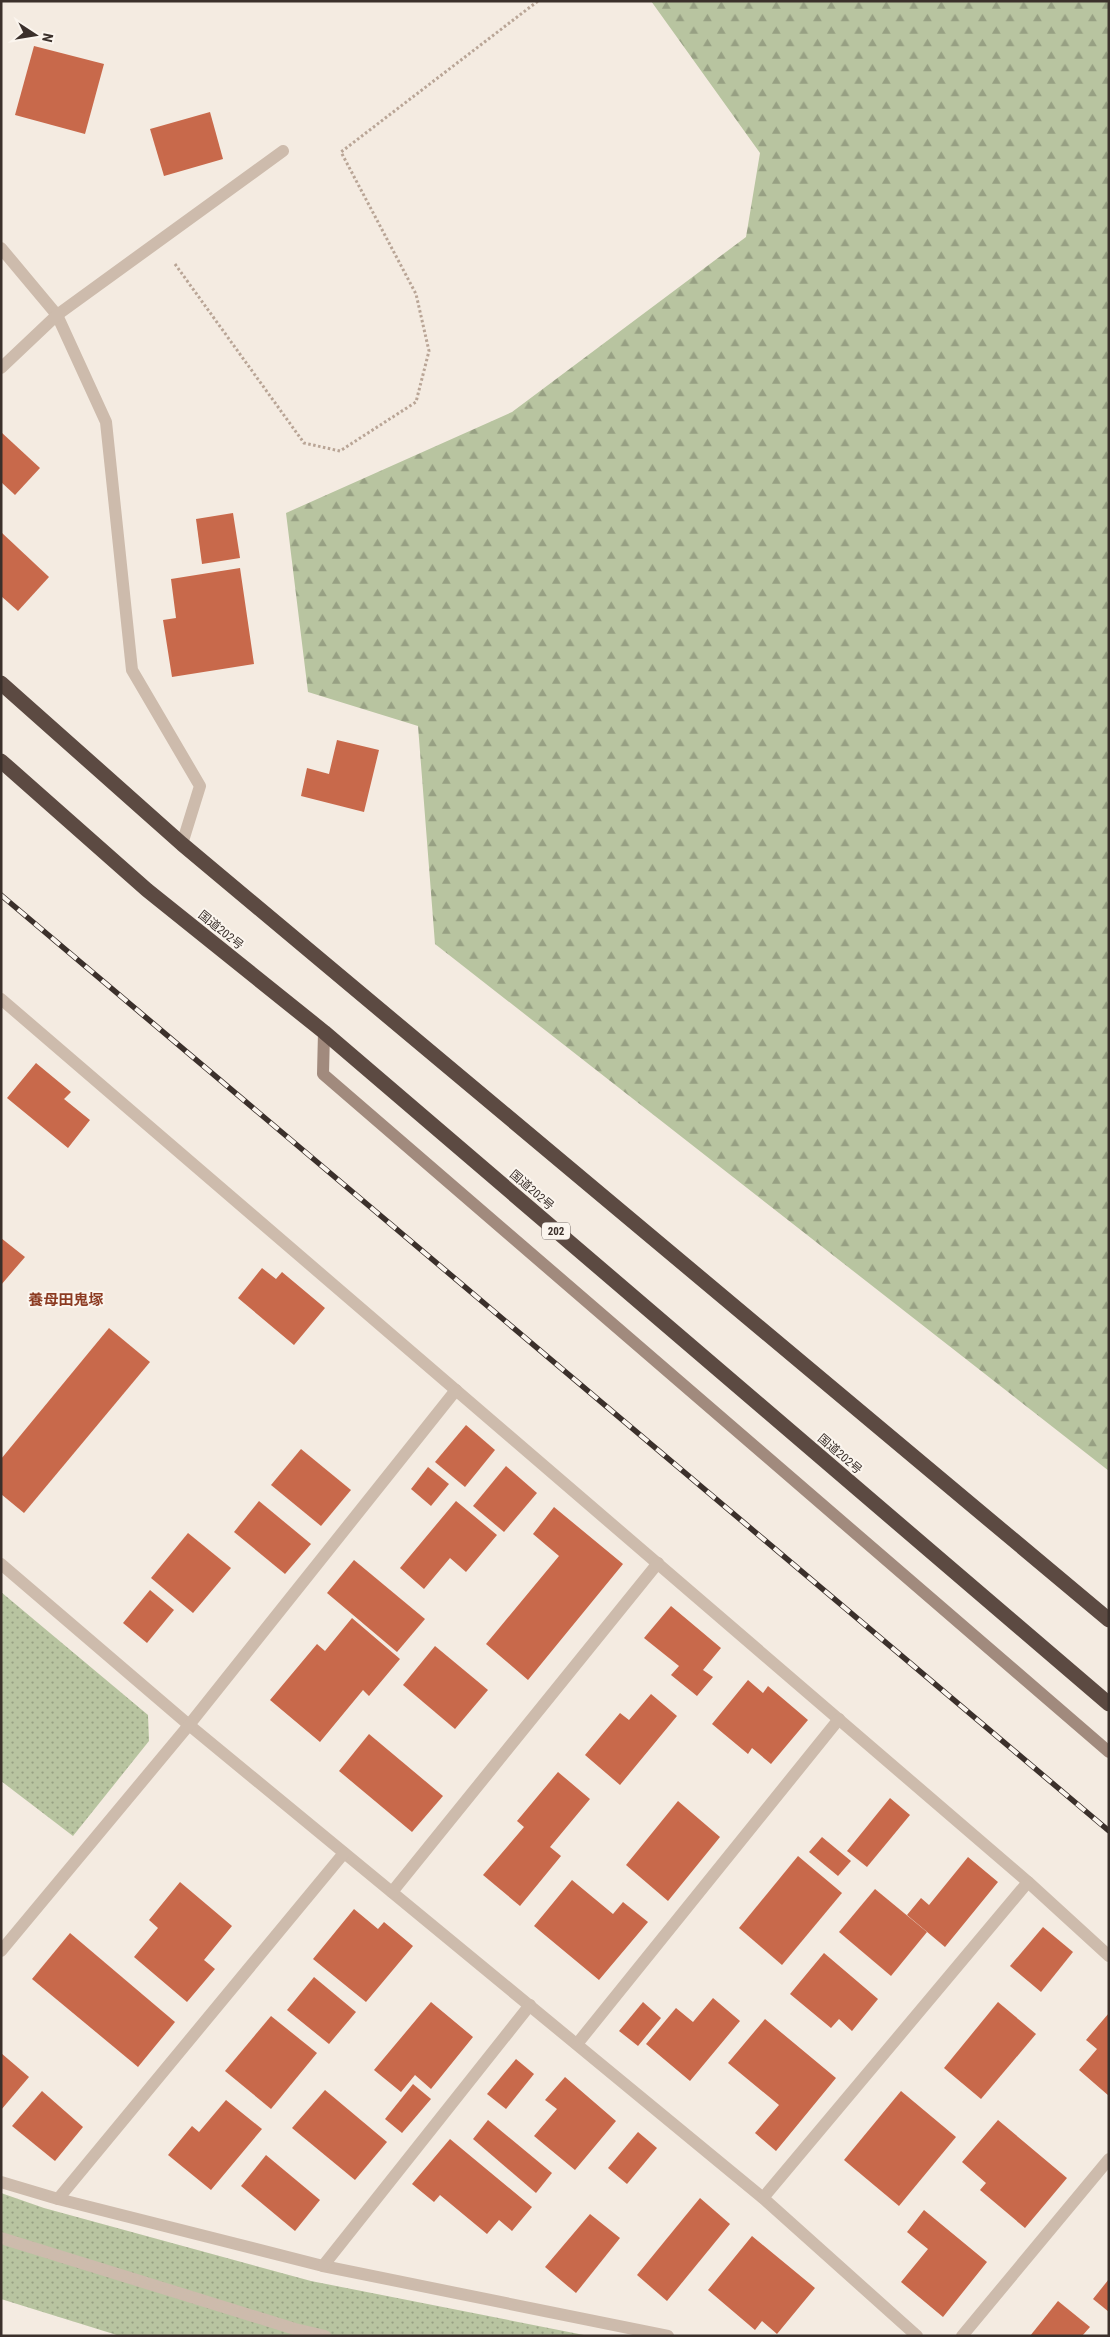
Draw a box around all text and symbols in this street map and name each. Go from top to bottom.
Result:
north arrow [10,10,60,60]
text: N [39,32,56,44]
street label: 国道202号 [196,908,246,952]
street label: 国道202号 [507,1167,557,1213]
road number: 202 [542,1222,570,1240]
district label: 養母田鬼塚 [28,1291,104,1309]
street label: 国道202号 [815,1431,865,1477]

